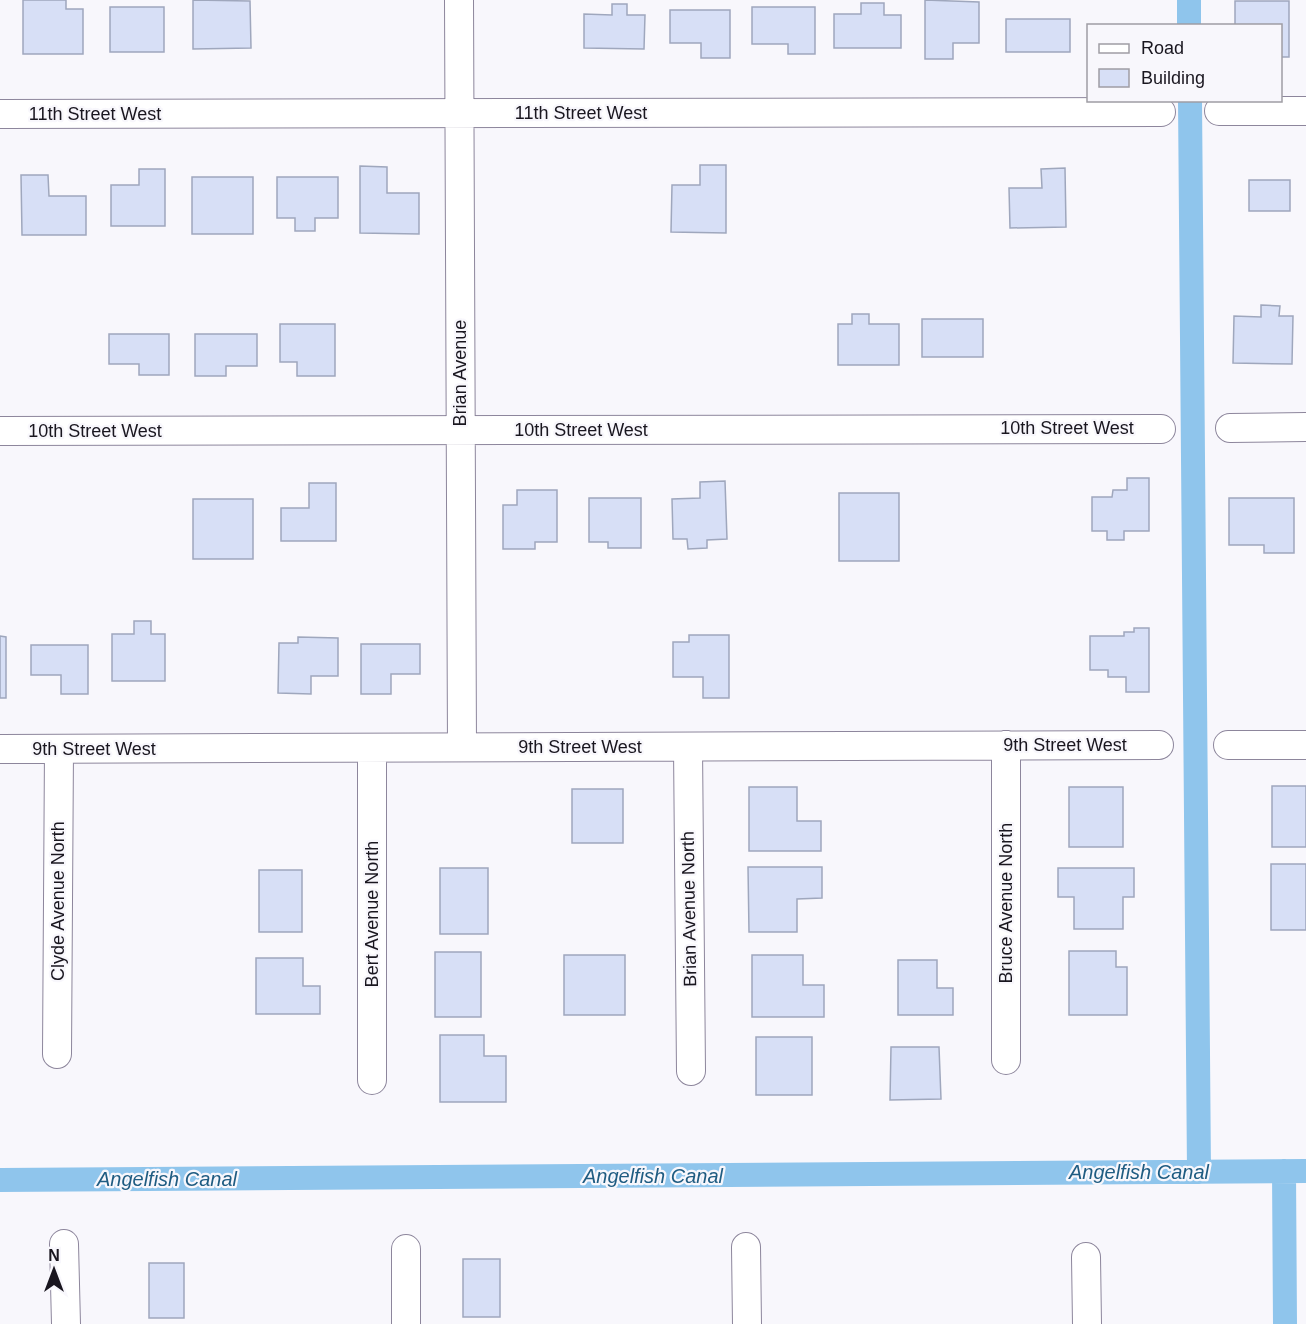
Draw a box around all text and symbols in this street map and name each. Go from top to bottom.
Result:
legend [1087,24,1282,102]
text: Road [1141,38,1184,58]
text: Building [1141,68,1205,88]
street label: 11th Street West [515,103,647,123]
street label: 11th Street West [29,104,161,124]
street label: Brian Avenue [450,320,470,426]
street label: 10th Street West [1000,418,1134,438]
street label: 10th Street West [514,420,648,440]
street label: 10th Street West [28,421,162,441]
street label: 9th Street West [1003,735,1127,755]
street label: 9th Street West [518,737,642,757]
street label: 9th Street West [32,739,156,759]
street label: Clyde Avenue North [48,821,68,981]
street label: Bruce Avenue North [996,823,1016,983]
street label: Brian Avenue North [678,831,700,987]
street label: Bert Avenue North [362,841,382,987]
water label: Angelfish Canal [1068,1161,1210,1183]
water label: Angelfish Canal [582,1165,724,1187]
water label: Angelfish Canal [96,1168,238,1190]
north arrow [24,1240,84,1300]
text: N [48,1247,60,1264]

